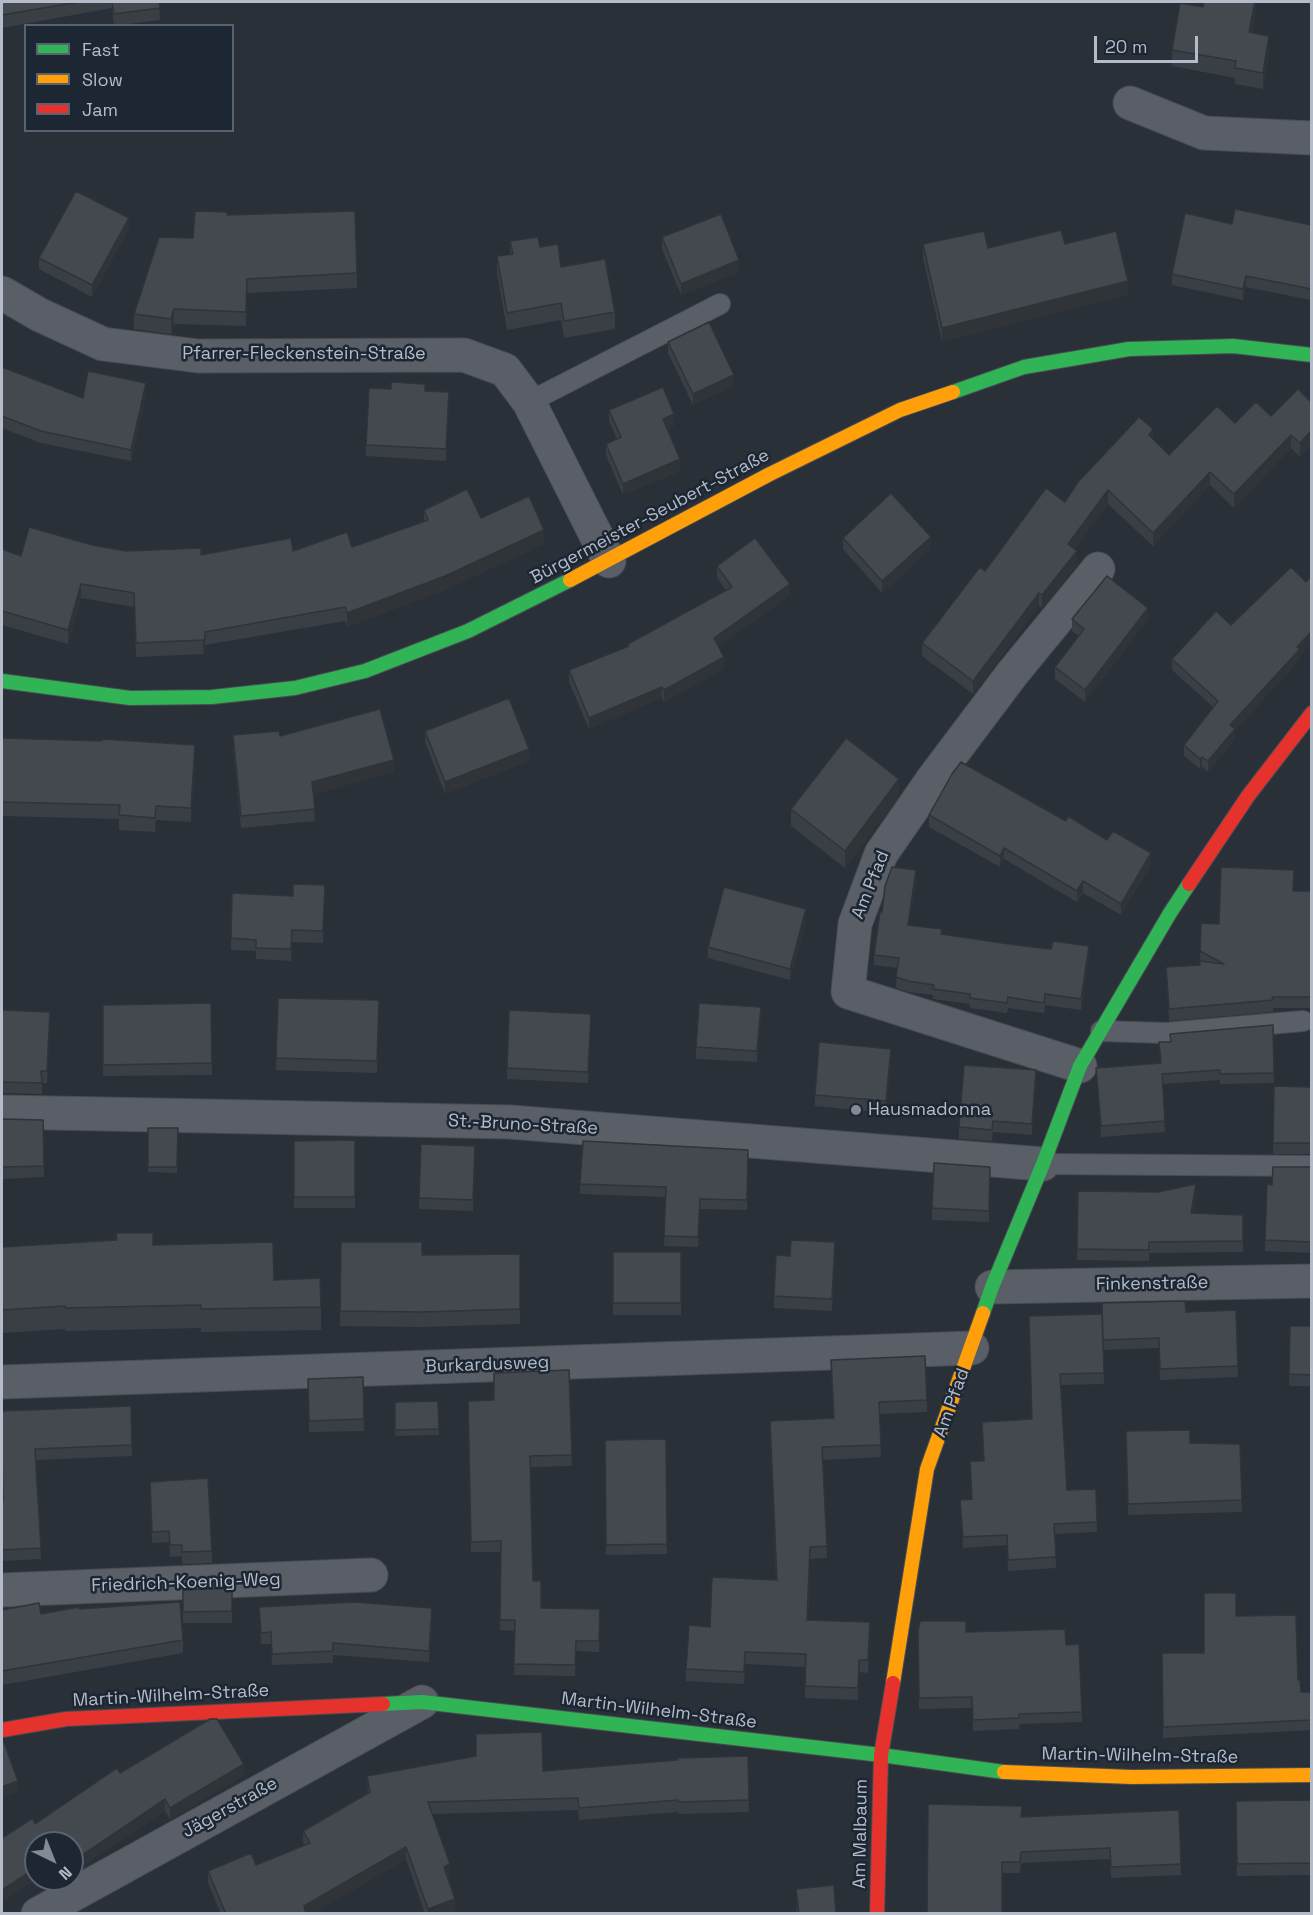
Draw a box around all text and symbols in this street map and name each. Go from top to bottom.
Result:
legend [24,24,234,132]
scale bar [1097,24,1200,62]
text: 20 m [1105,35,1148,58]
text: Fast [82,38,119,61]
text: Slow [82,68,123,91]
text: Jam [82,98,118,121]
street label: Pfarrer-Fleckenstein-Straße [182,343,426,365]
street label: Bürgermeister-Seubert-Straße [527,445,773,589]
street label: Am Pfad [848,848,894,922]
place label: Hausmadonna [868,1099,991,1121]
marker: Hausmadonna [849,1103,863,1117]
street label: St.-Bruno-Straße [447,1110,599,1140]
street label: Finkenstraße [1096,1272,1208,1296]
street label: Burkardusweg [424,1352,550,1378]
street label: Am Pfad [930,1366,974,1440]
street label: Friedrich-Koenig-Weg [91,1569,281,1597]
street label: Martin-Wilhelm-Straße [72,1680,270,1712]
street label: Martin-Wilhelm-Straße [560,1688,758,1734]
street label: Martin-Wilhelm-Straße [1041,1743,1239,1769]
street label: Jägerstraße [179,1773,281,1843]
street label: Am Malbaum [849,1779,873,1889]
north arrow [24,1831,84,1891]
text: N [54,1862,76,1884]

